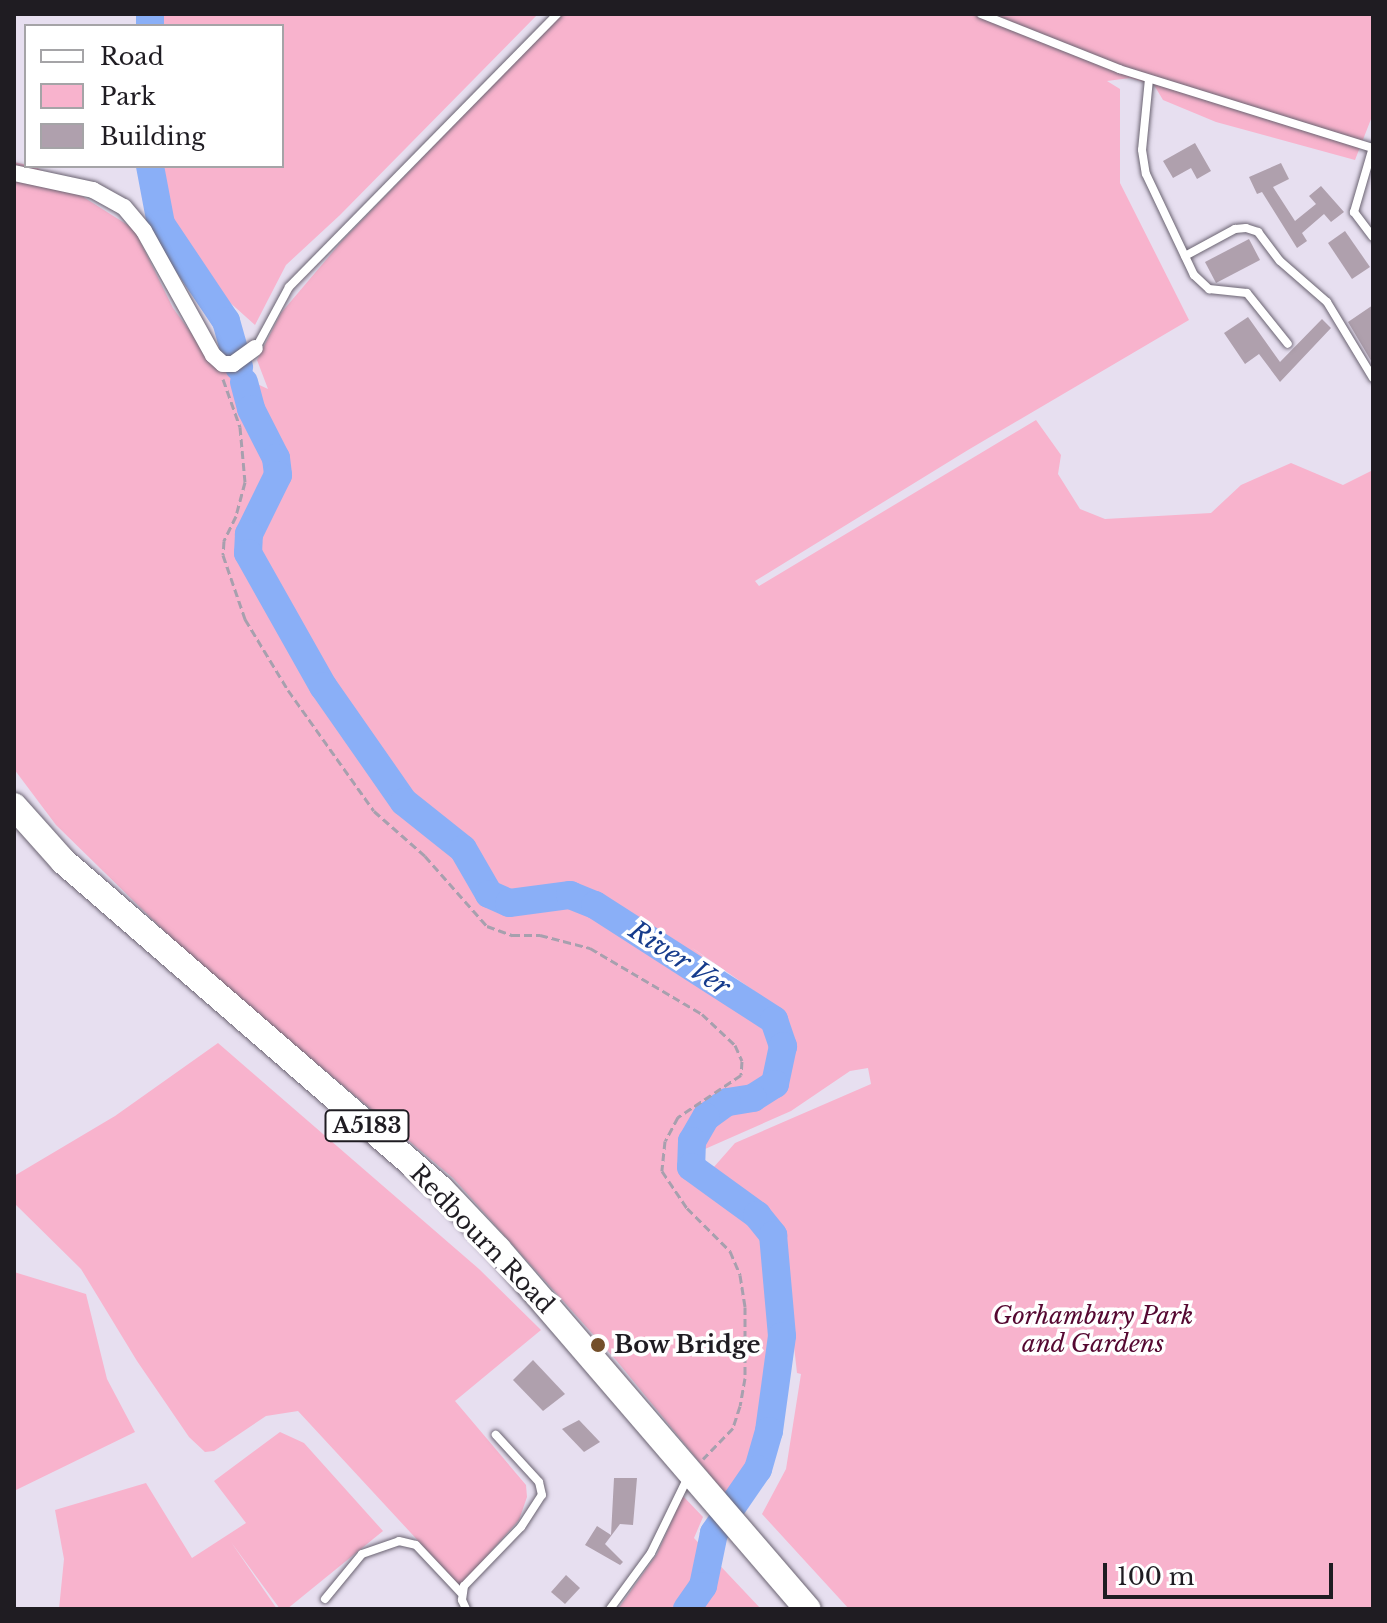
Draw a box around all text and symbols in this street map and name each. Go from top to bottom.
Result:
legend [24,24,284,168]
text: Road [100,42,164,71]
text: Park [100,82,156,111]
text: Building [100,122,206,151]
water label: River Ver [623,915,735,1003]
road number: A5183 [323,1108,411,1144]
street label: Redbourn Road [404,1159,560,1319]
park label: Gorhambury Park and Gardens [993,1302,1193,1358]
place label: Bow Bridge [614,1331,761,1359]
marker: Bow Bridge [589,1336,607,1354]
scale bar [1107,1547,1337,1597]
text: 100 m [1117,1562,1195,1591]

